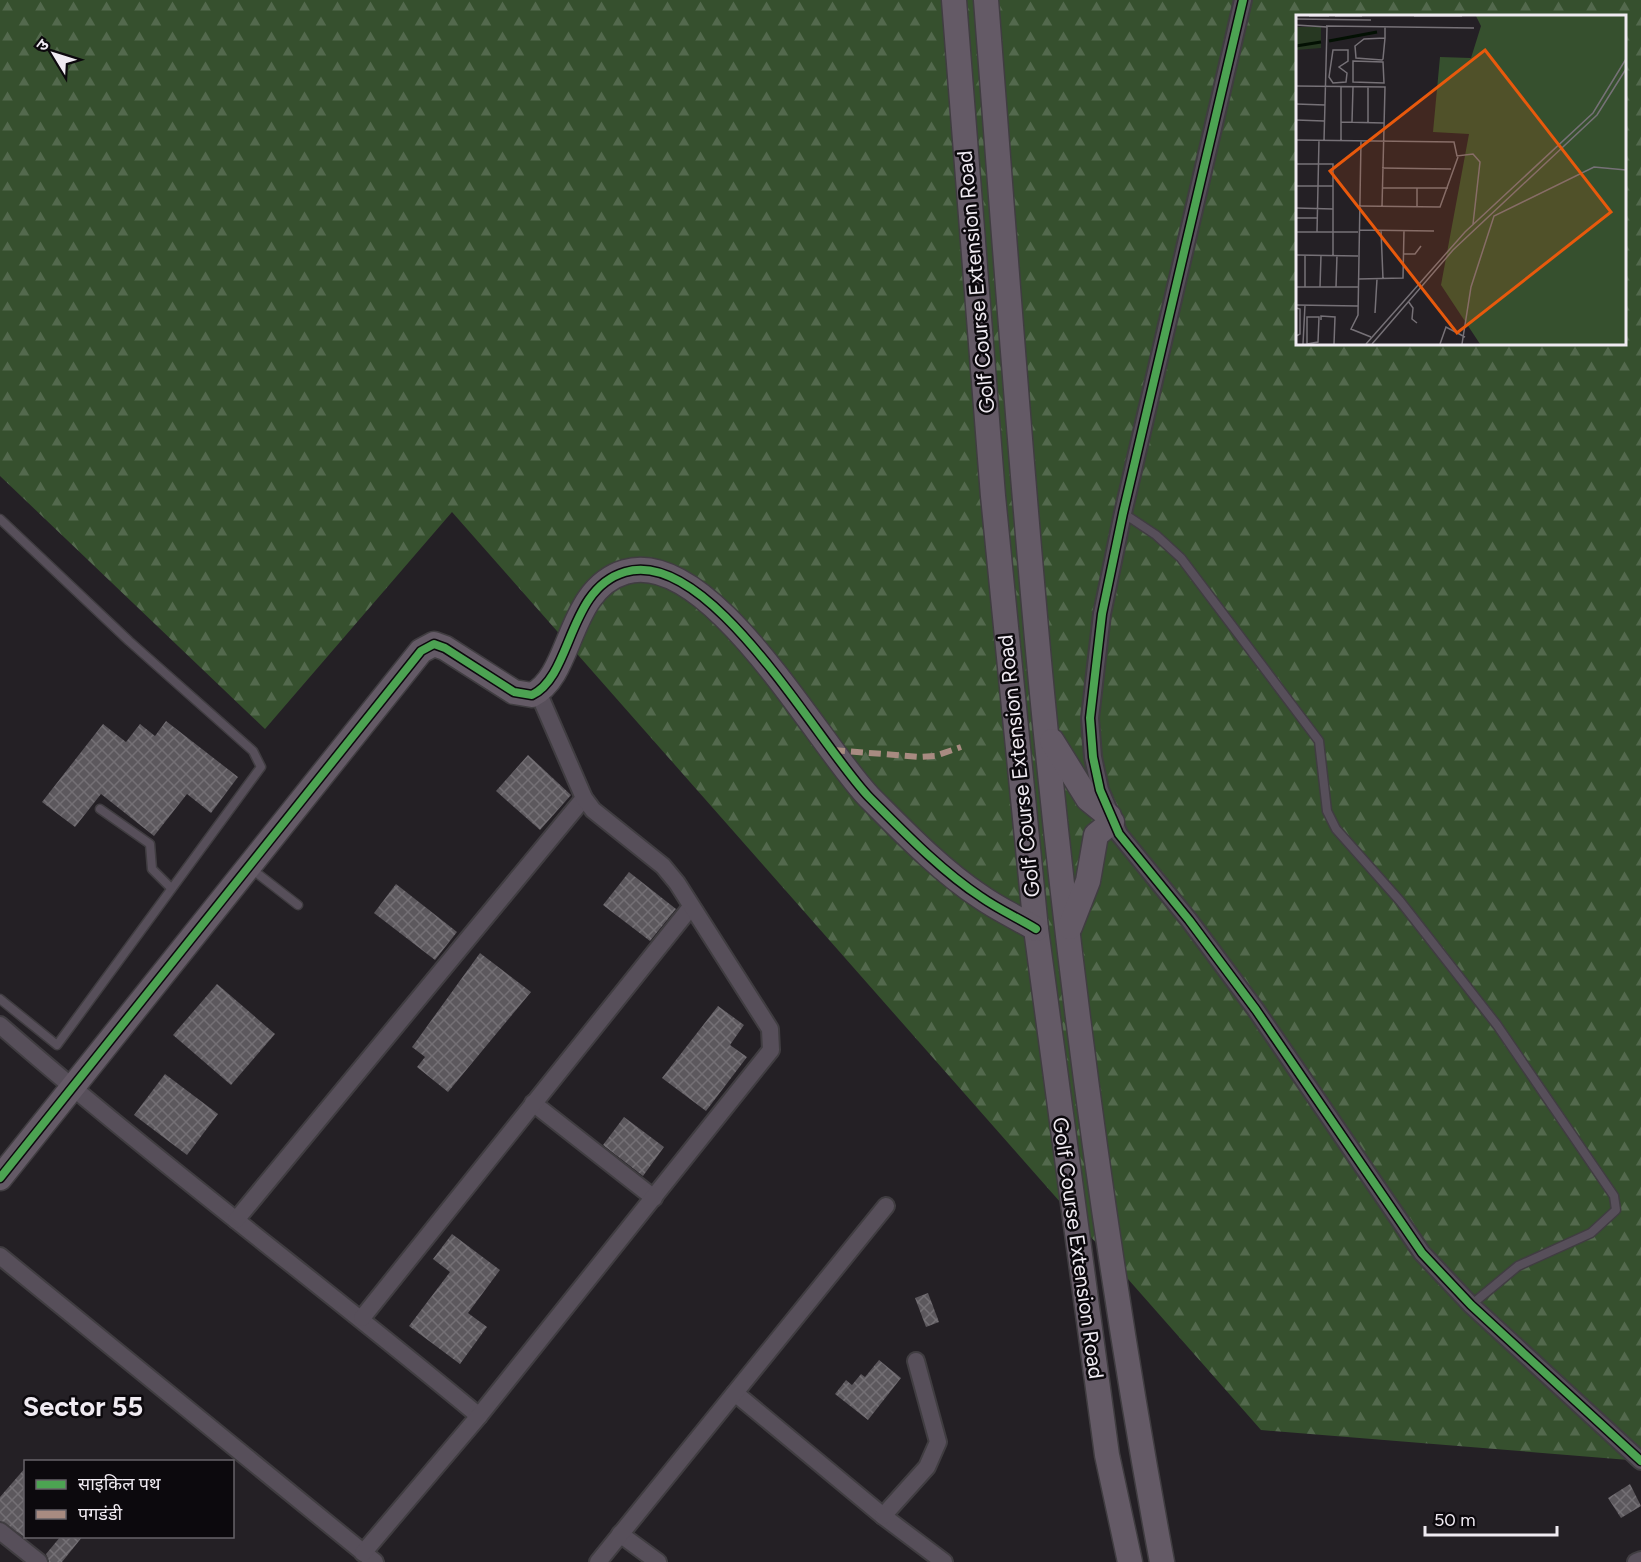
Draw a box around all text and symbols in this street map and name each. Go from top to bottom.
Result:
inset map [1296,15,1626,345]
north arrow [24,24,84,84]
text: उ [32,35,53,55]
street label: Golf Course Extension Road [952,150,999,415]
street label: Golf Course Extension Road [992,634,1045,899]
street label: Golf Course Extension Road [1048,1116,1109,1380]
district label: Sector 55 [23,1390,143,1423]
legend [24,1460,234,1538]
text: साइकिल पथ [78,1473,161,1495]
scale bar [1425,1499,1557,1537]
text: पगडंडी [78,1503,123,1525]
text: 50 m [1434,1509,1476,1531]

